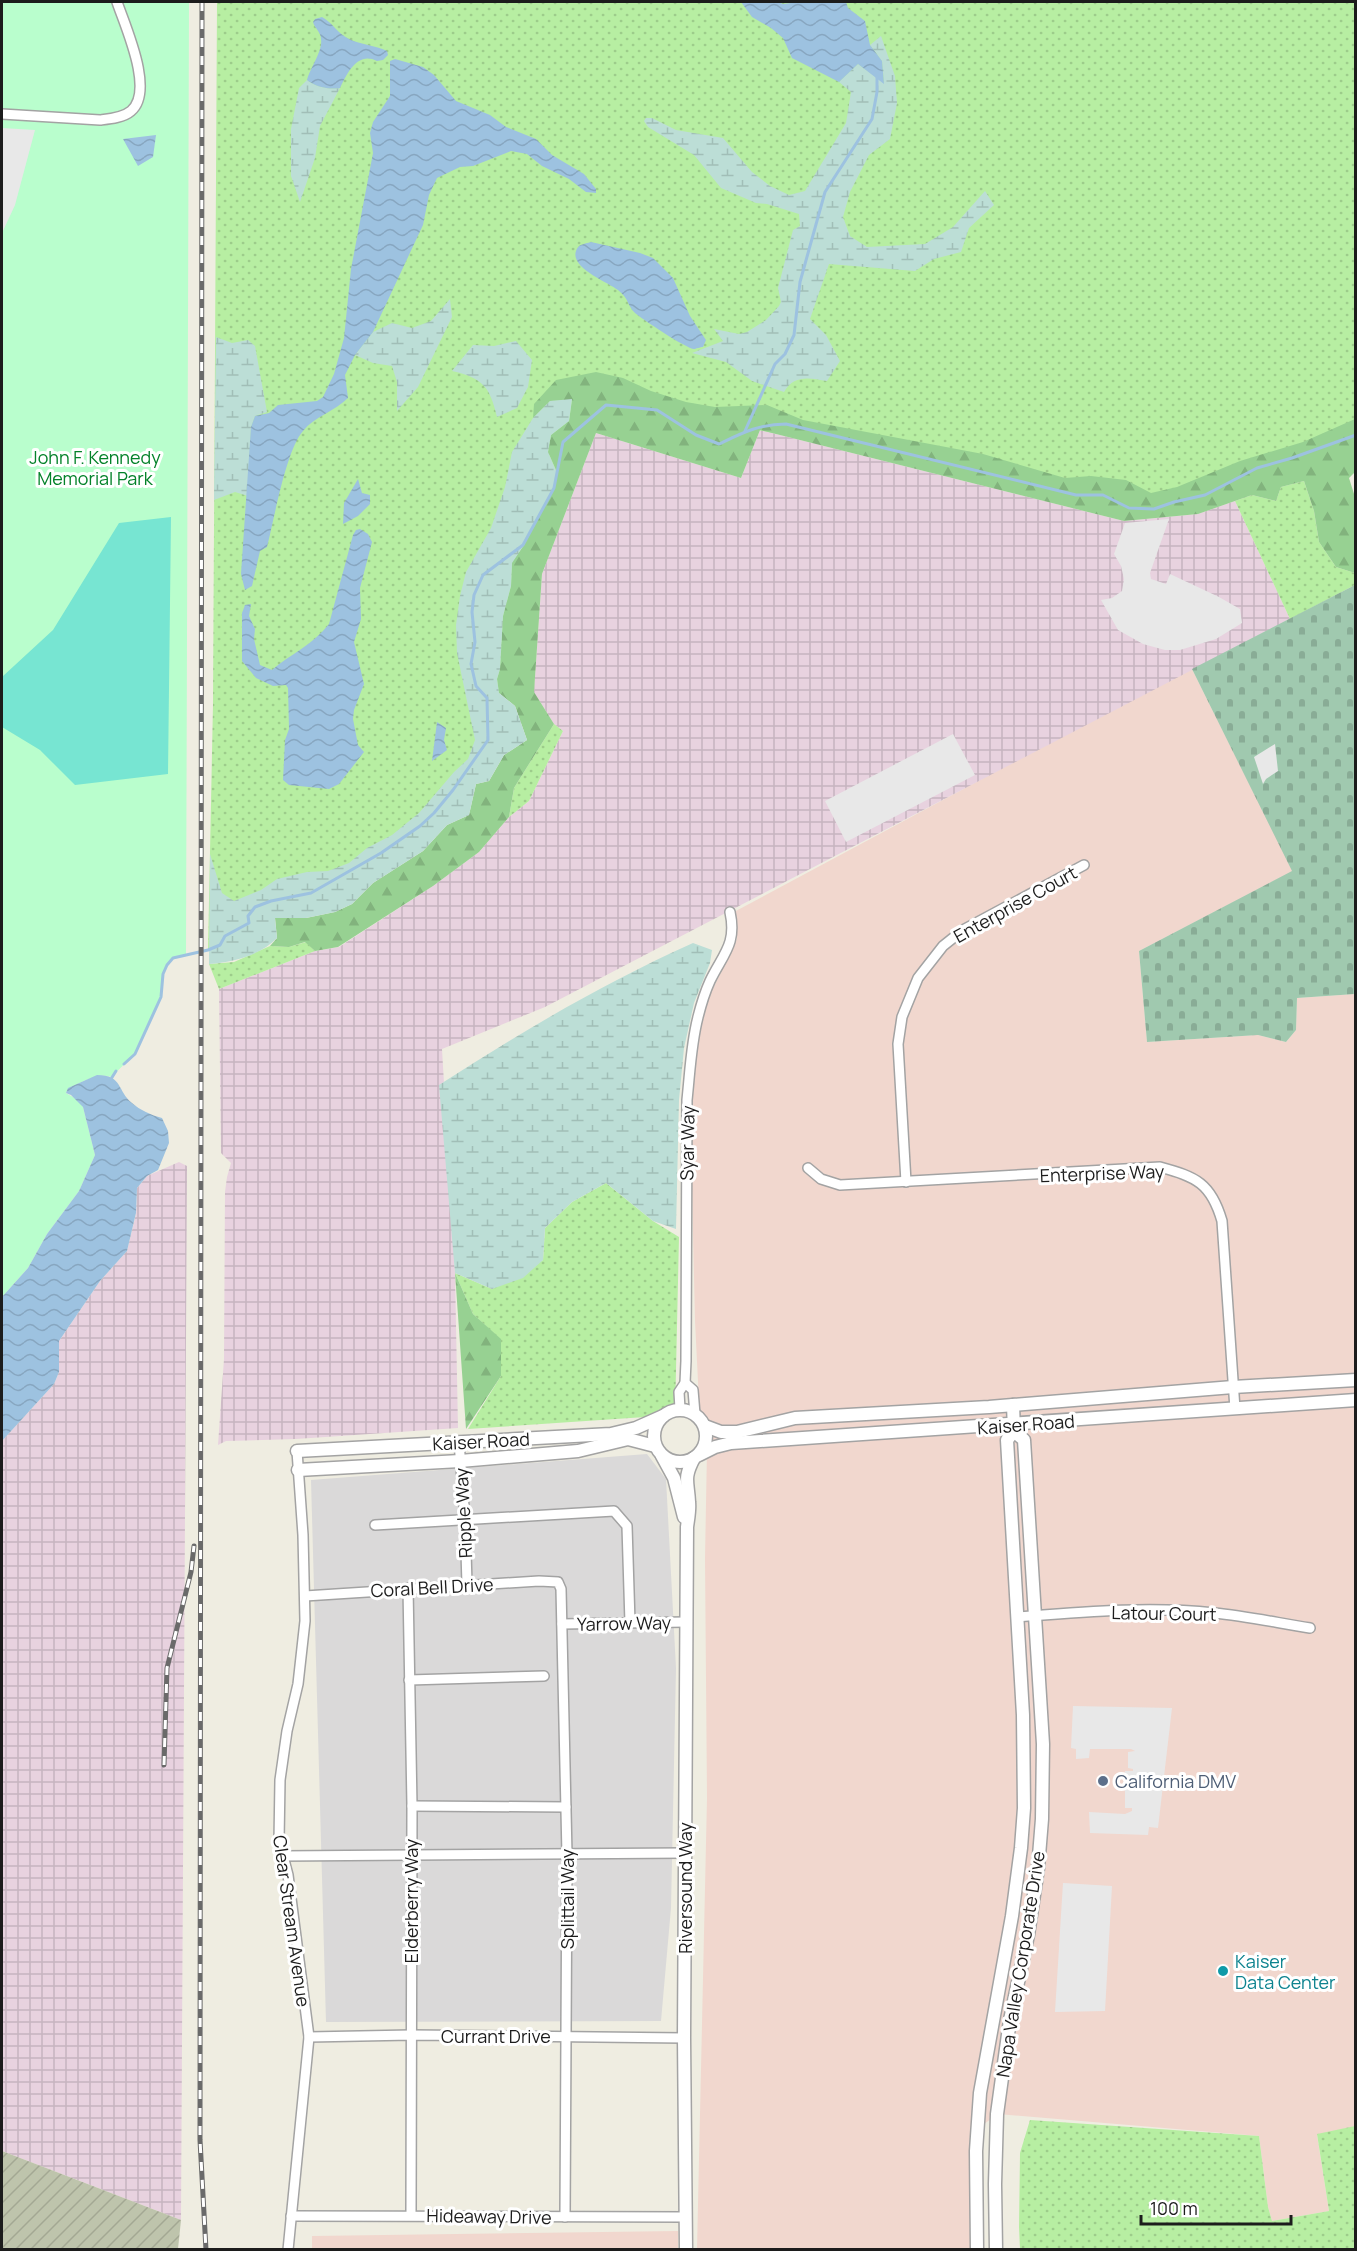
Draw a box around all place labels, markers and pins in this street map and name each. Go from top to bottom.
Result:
place label: California DMV [1115,1769,1236,1793]
marker: California DMV [1096,1774,1110,1788]
place label: Kaiser Data Center [1235,1949,1336,1994]
marker: Kaiser Data Center [1216,1964,1230,1978]

